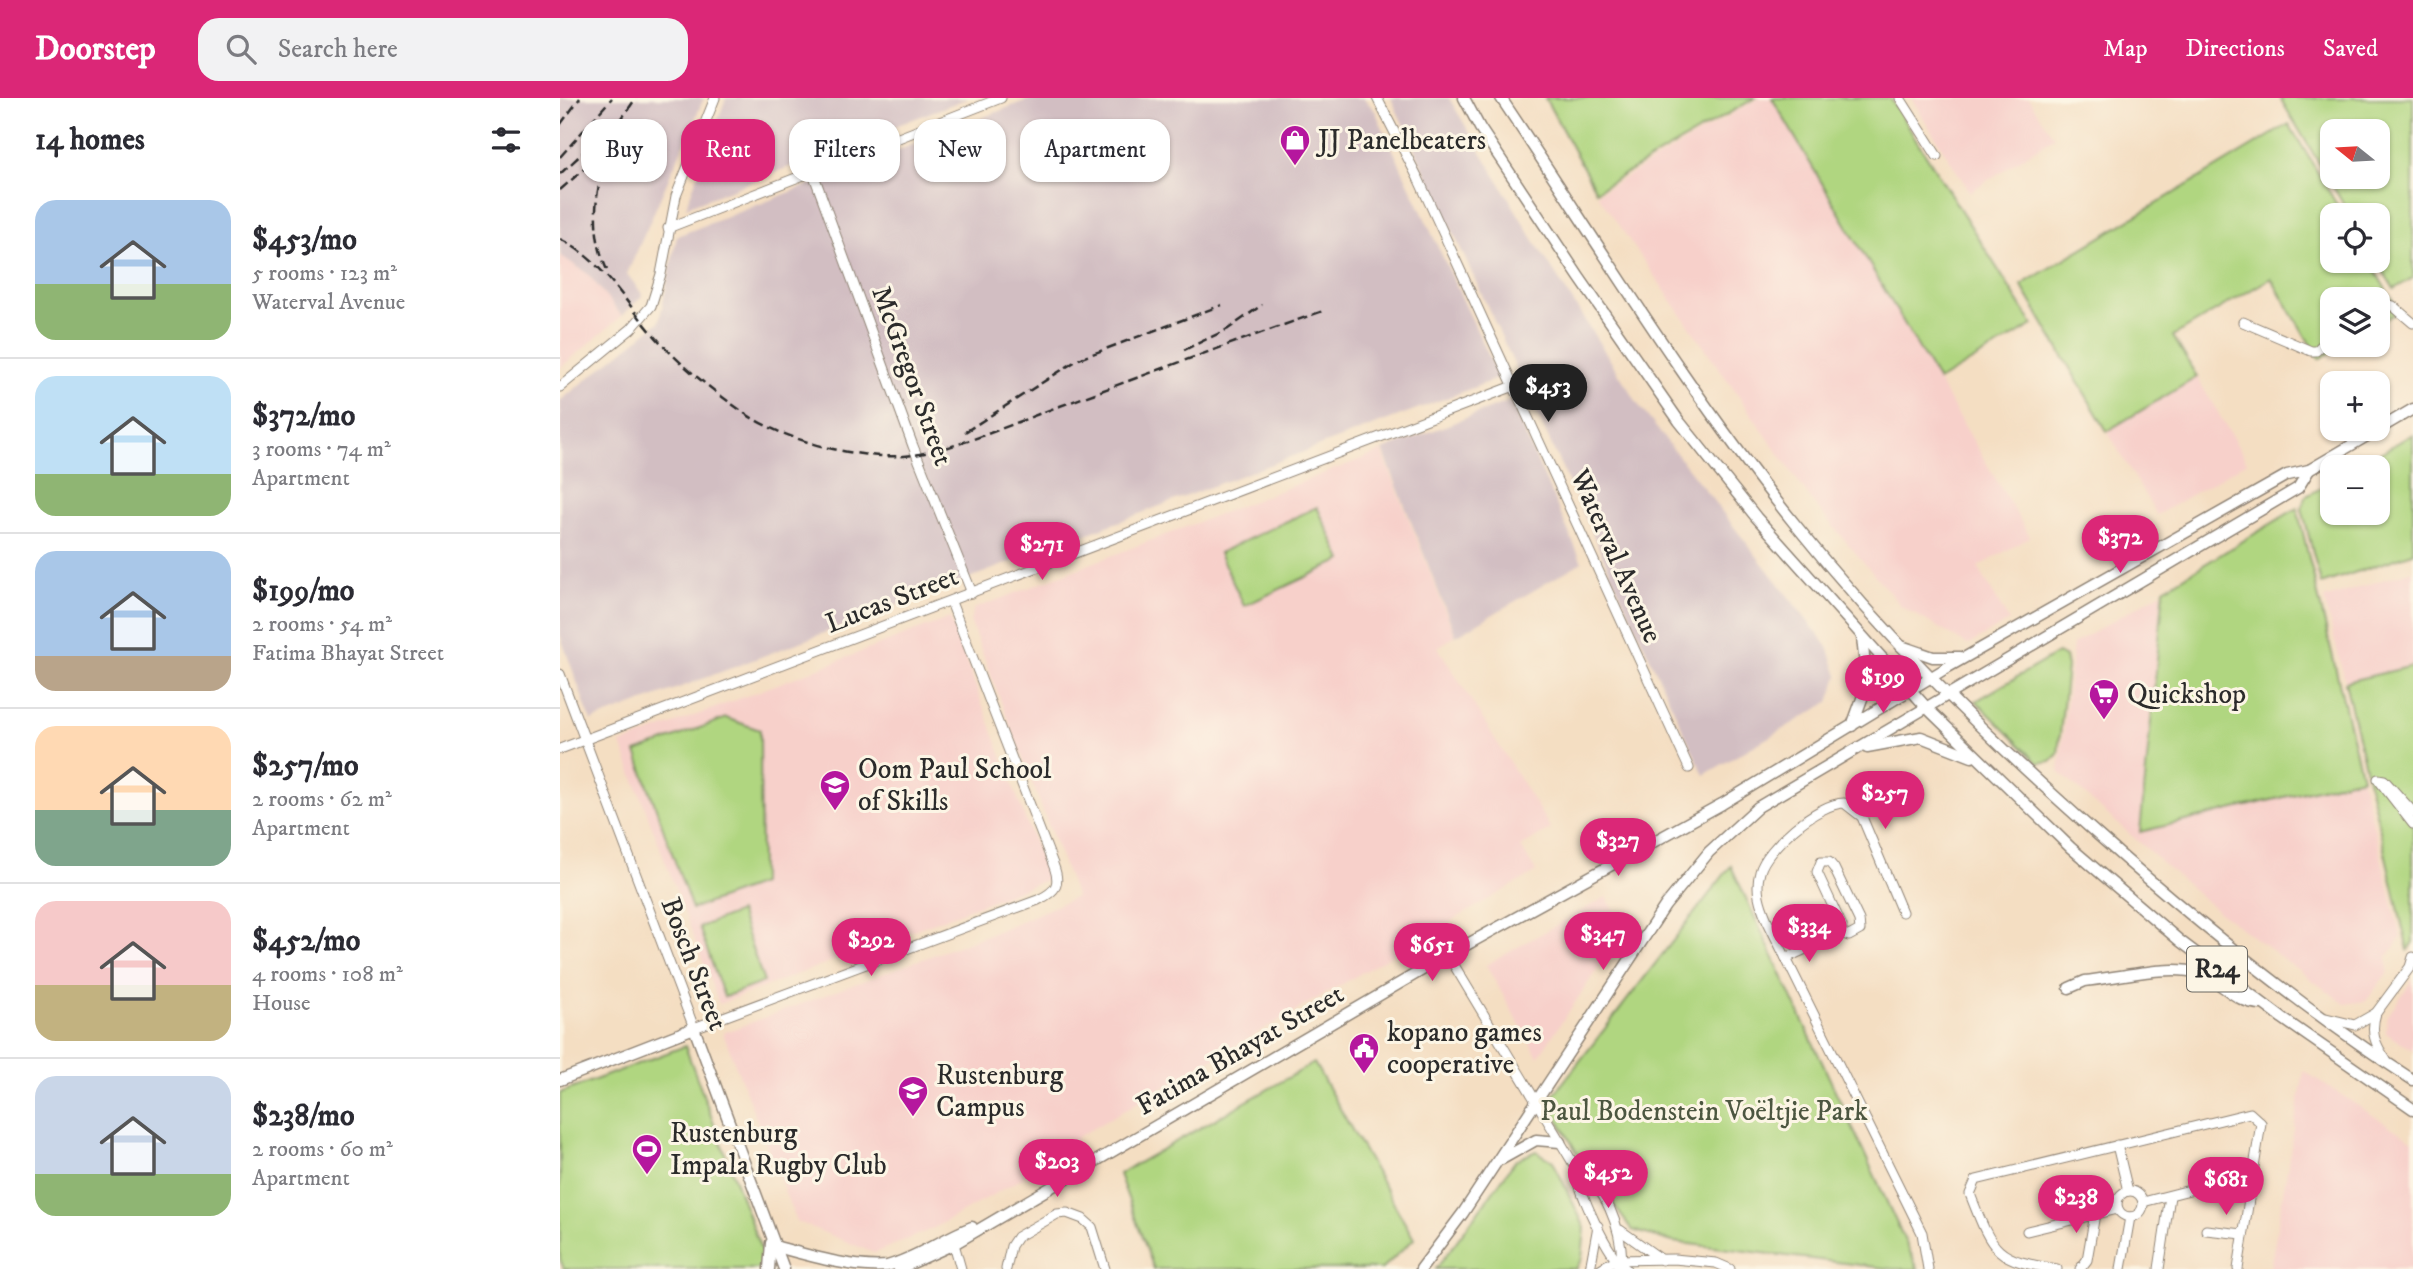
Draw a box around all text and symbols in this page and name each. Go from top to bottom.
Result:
search box [198,18,688,81]
text: Doorstep [35,29,156,70]
icon: search [222,30,260,68]
text: Search here [278,33,398,66]
text: Map [2103,34,2148,64]
text: Directions [2186,34,2285,64]
text: Saved [2323,34,2378,64]
chip: Buy [581,119,667,182]
chip: Rent [681,119,775,182]
chip: Filters [789,119,900,182]
chip: New [914,119,1006,182]
chip: Apartment [1020,119,1170,182]
north arrow [2320,119,2390,189]
map controls [2320,119,2390,525]
icon: filters [487,121,525,159]
text: 14 homes [35,122,145,159]
shop icon: JJ Panelbeaters [1278,123,1312,167]
place label: JJ Panelbeaters [1315,123,1486,158]
button: locate [2320,203,2390,273]
text: $453/mo [252,222,357,259]
icon: home [91,228,175,312]
text: 5 rooms · 123 m² [252,259,397,288]
street label: McGregor Street [863,281,961,471]
button: layers [2320,287,2390,357]
text: Waterval Avenue [252,288,405,317]
pin: $453 [1507,364,1589,424]
button: + [2320,371,2390,441]
text: $453 [1525,372,1571,401]
text: $372/mo [252,398,355,435]
icon: home [91,404,175,488]
text: 3 rooms · 74 m² [252,435,391,464]
button: − [2320,455,2390,525]
street label: Waterval Avenue [1562,463,1670,648]
text: Apartment [252,464,350,493]
pin: $372 [2079,516,2161,575]
pin: $271 [1001,522,1083,582]
text: $372 [2098,523,2142,552]
text: $271 [1020,530,1064,559]
street label: Lucas Street [821,559,963,641]
text: $199/mo [252,573,354,610]
icon: home [91,579,175,663]
text: 2 rooms · 54 m² [252,610,392,639]
text: Fatima Bhayat Street [252,639,444,668]
pin: $199 [1842,656,1924,715]
text: $199 [1861,663,1905,692]
supermarket icon: Quickshop [2087,677,2121,721]
place label: Quickshop [2127,677,2246,712]
text: $257/mo [252,748,359,785]
place label: Oom Paul School of Skills [858,752,1052,819]
icon: home [91,754,175,838]
school or university icon: Oom Paul School of Skills [818,768,852,812]
pin: $257 [1844,772,1926,831]
text: $257 [1861,779,1909,808]
text: 2 rooms · 62 m² [252,785,392,814]
text: Apartment [252,814,350,843]
pin: $327 [1577,818,1659,878]
text: $327 [1596,826,1640,855]
street label: Bosch Street [653,893,735,1035]
pin: $334 [1768,904,1850,964]
pin: $347 [1562,912,1644,972]
text: $334 [1788,912,1830,941]
pin: $292 [830,918,912,978]
text: $347 [1580,920,1626,949]
text: $452/mo [252,923,360,960]
pin: $651 [1391,924,1473,983]
text: $292 [848,926,894,955]
icon: home [91,929,175,1013]
text: $651 [1410,931,1454,960]
road number: R24 [2187,946,2247,992]
text: 4 rooms · 108 m² [252,960,403,989]
street label: Fatima Bhayat Street [1130,976,1350,1124]
text: House [252,989,310,1018]
place label: kopano games cooperative [1387,1015,1542,1082]
public building icon: kopano games cooperative [1347,1031,1381,1075]
place label: Rustenburg Campus [936,1058,1064,1125]
school or university icon: Rustenburg Campus [896,1074,930,1118]
park label: Paul Bodenstein Voëltjie Park [1540,1094,1868,1129]
text: $238/mo [252,1098,355,1135]
icon: home [91,1104,175,1188]
place label: Rustenburg Impala Rugby Club [670,1116,887,1183]
sports icon: Rustenburg Impala Rugby Club [630,1132,664,1176]
text: 2 rooms · 60 m² [252,1135,393,1164]
pin: $203 [1016,1140,1098,1199]
text: $203 [1035,1147,1079,1176]
pin: $452 [1567,1150,1649,1210]
text: $452 [1584,1158,1632,1187]
pin: $681 [2185,1158,2267,1217]
text: Apartment [252,1164,350,1193]
text: $681 [2204,1165,2248,1194]
pin: $238 [2035,1176,2117,1235]
text: $238 [2054,1183,2098,1212]

